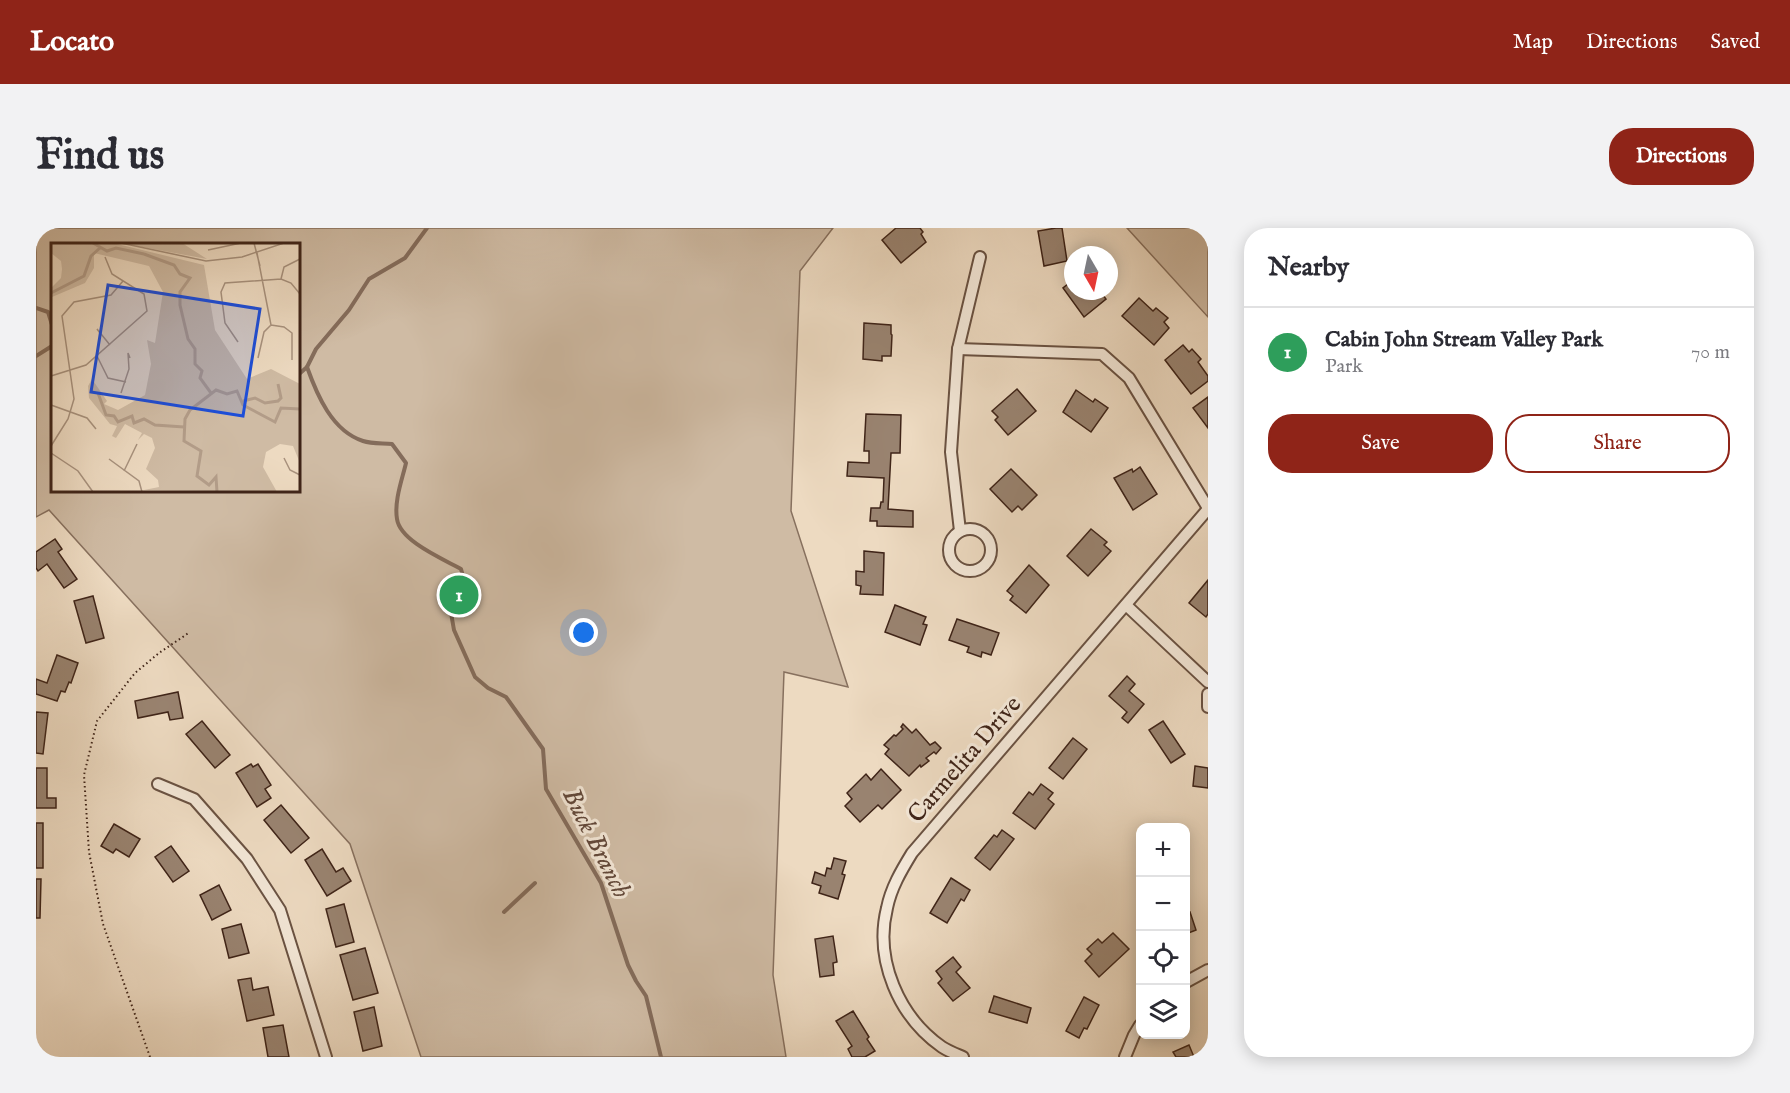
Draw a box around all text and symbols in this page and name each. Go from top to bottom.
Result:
text: Locato [30,25,114,60]
text: Map [1513,29,1553,56]
text: Directions [1586,29,1677,56]
text: Saved [1710,29,1760,56]
button: Directions [1609,128,1754,185]
text: Find us [36,130,164,183]
inset map [51,243,300,492]
north arrow [1064,246,1118,300]
text: Nearby [1268,251,1349,284]
text: Cabin John Stream Valley Park [1325,326,1603,354]
text: 1 [1284,340,1291,365]
text: 70 m [1691,340,1730,365]
text: Park [1325,354,1363,379]
button: Save [1268,414,1493,473]
button: Share [1505,414,1730,473]
pin: 1 [440,572,478,617]
your location [569,618,598,647]
street label: Carmelita Drive [901,690,1029,830]
water label: Buck Branch [554,782,638,904]
map controls [1136,823,1190,1039]
button: + [1136,823,1190,877]
button: − [1136,877,1190,931]
button: locate [1136,931,1190,985]
button: layers [1136,985,1190,1039]

